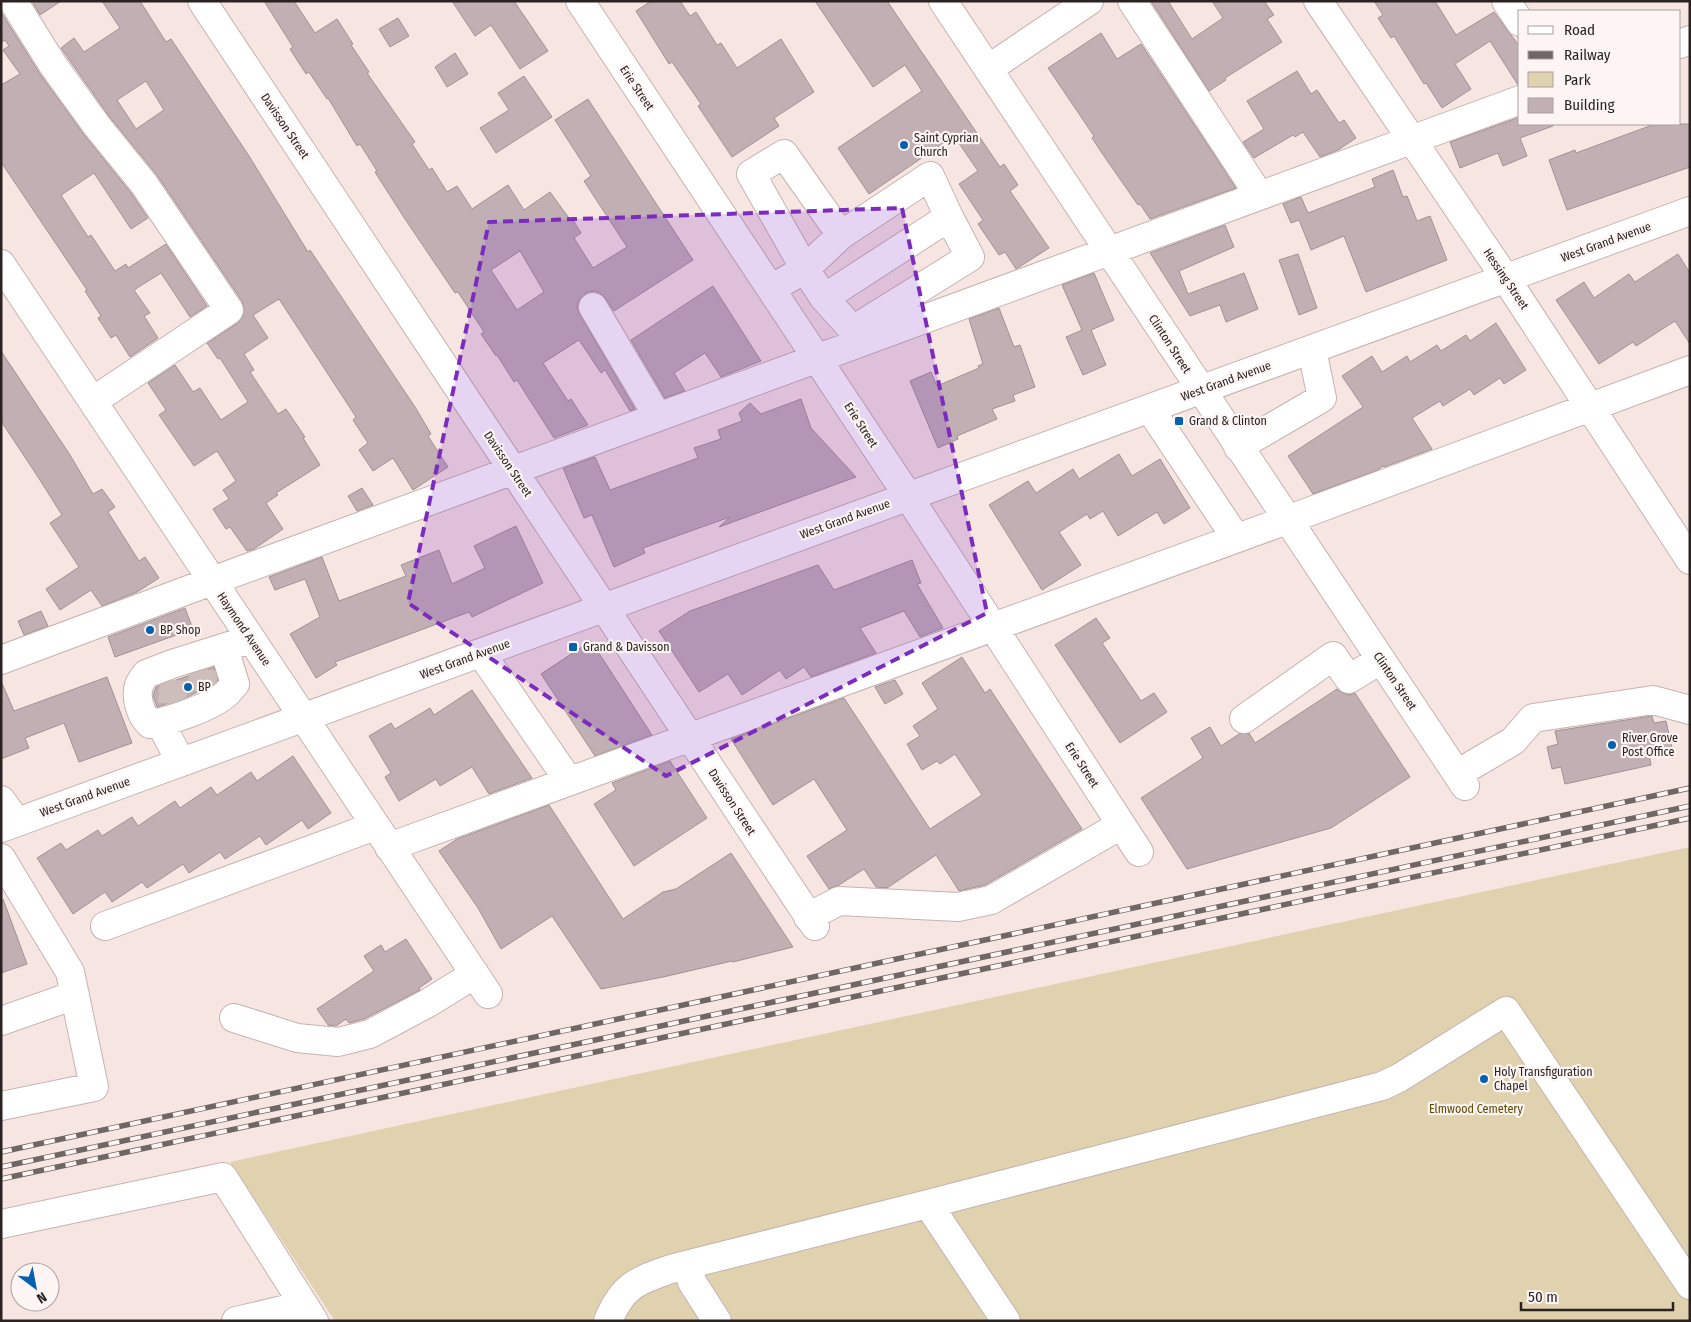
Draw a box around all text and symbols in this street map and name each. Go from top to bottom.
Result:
legend [1518,10,1681,125]
text: Road [1564,21,1595,39]
text: Railway [1564,46,1611,64]
street label: Erie Street [617,63,657,113]
text: Park [1564,71,1591,89]
street label: Davisson Street [258,91,312,161]
text: Building [1564,96,1615,114]
place label: Saint Cyprian Church [914,131,979,159]
marker: Saint Cyprian Church [898,139,910,151]
street label: West Grand Avenue [1559,219,1653,265]
street label: Hessing Street [1480,246,1532,312]
street label: Clinton Street [1146,312,1194,376]
street label: West Grand Avenue [1179,358,1273,404]
street label: Erie Street [841,400,881,450]
place label: Grand & Clinton [1189,414,1267,428]
marker: Grand & Clinton [1173,415,1185,427]
street label: Davisson Street [481,429,535,499]
street label: West Grand Avenue [798,496,892,542]
street label: Haymond Avenue [214,590,274,668]
place label: BP Shop [160,623,201,637]
marker: BP Shop [144,624,156,636]
street label: West Grand Avenue [418,636,512,682]
place label: Grand & Davisson [583,640,670,654]
marker: Grand & Davisson [567,641,579,653]
street label: Clinton Street [1370,649,1420,713]
place label: BP [198,680,211,694]
marker: BP [182,681,194,693]
place label: River Grove Post Office [1622,731,1678,759]
marker: River Grove Post Office [1606,739,1618,751]
street label: Erie Street [1062,740,1102,790]
street label: Davisson Street [705,766,759,838]
street label: West Grand Avenue [38,774,132,820]
place label: Holy Transfiguration Chapel [1494,1065,1593,1093]
marker: Holy Transfiguration Chapel [1478,1073,1490,1085]
park label: Elmwood Cemetery [1429,1102,1524,1116]
north arrow [10,1262,60,1312]
scale bar [1521,1280,1674,1312]
text: N [34,1288,50,1307]
text: 50 m [1528,1288,1558,1306]

